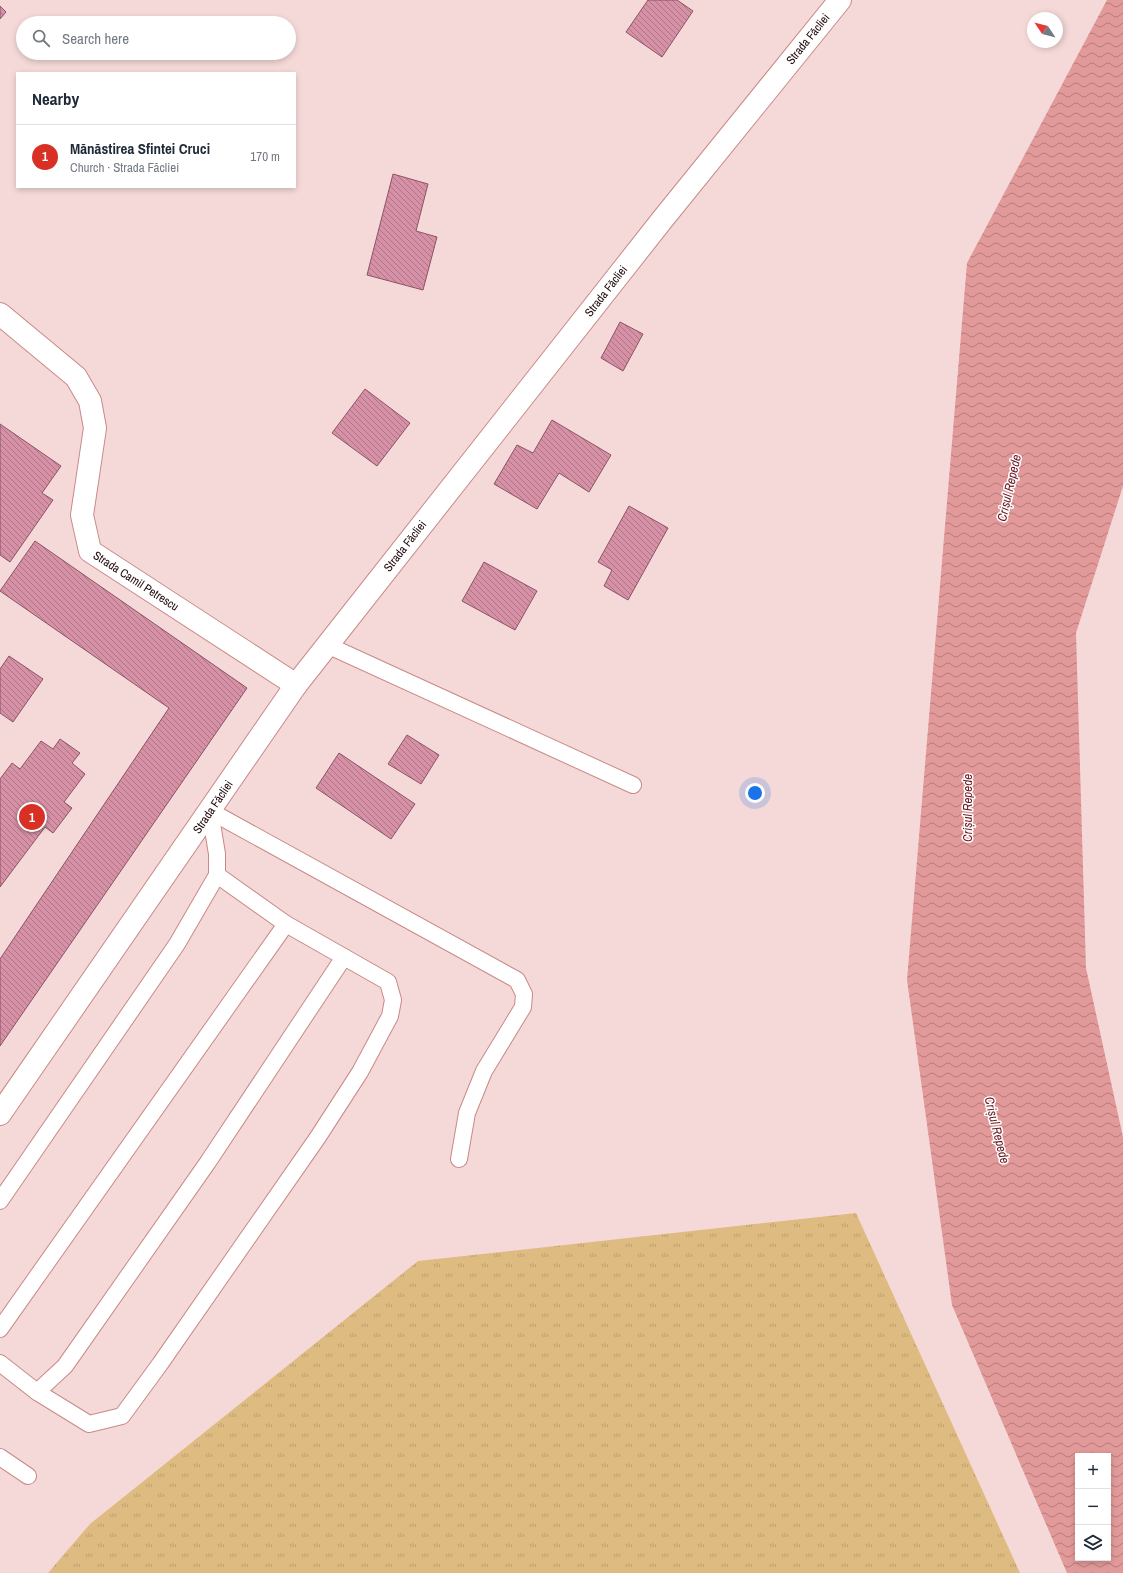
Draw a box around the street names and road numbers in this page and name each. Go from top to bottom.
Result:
street label: Strada Făcliei [783,10,833,68]
street label: Strada Făcliei [581,262,631,320]
street label: Strada Făcliei [380,517,430,575]
street label: Strada Camil Petrescu [90,547,182,615]
street label: Strada Făcliei [189,777,237,837]

